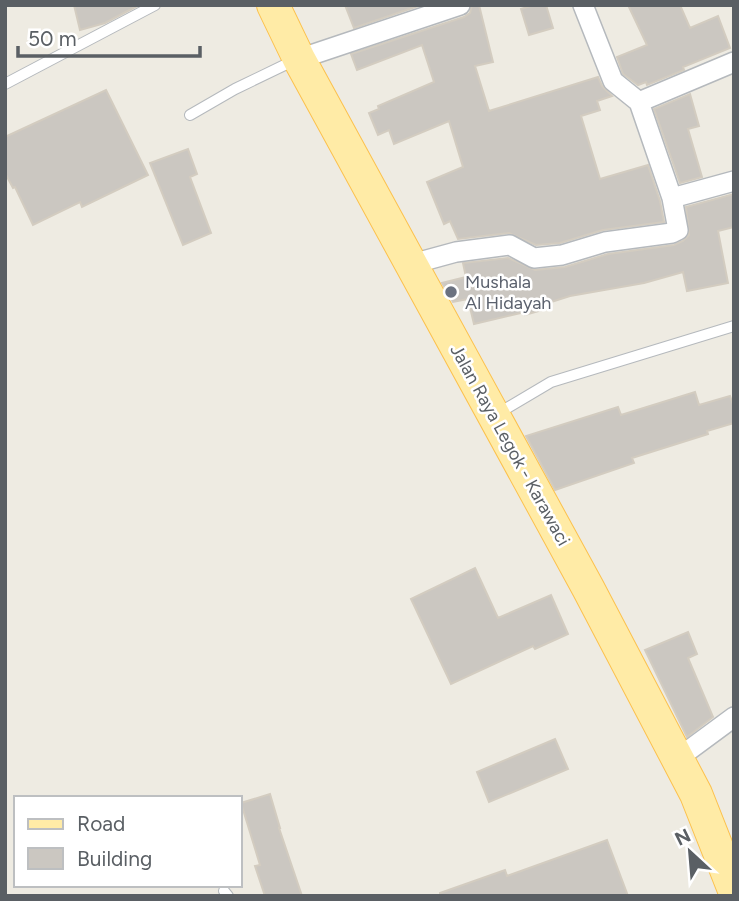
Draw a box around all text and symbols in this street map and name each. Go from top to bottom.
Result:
scale bar [18,14,200,58]
text: 50 m [28,26,77,51]
place label: Mushala Al Hidayah [465,271,551,314]
marker: Mushala Al Hidayah [443,284,459,300]
street label: Jalan Raya Legok - Karawaci [445,341,575,549]
legend [14,796,242,887]
text: Road [77,811,125,836]
north arrow [655,817,725,887]
text: N [671,824,694,851]
text: Building [77,846,152,871]

